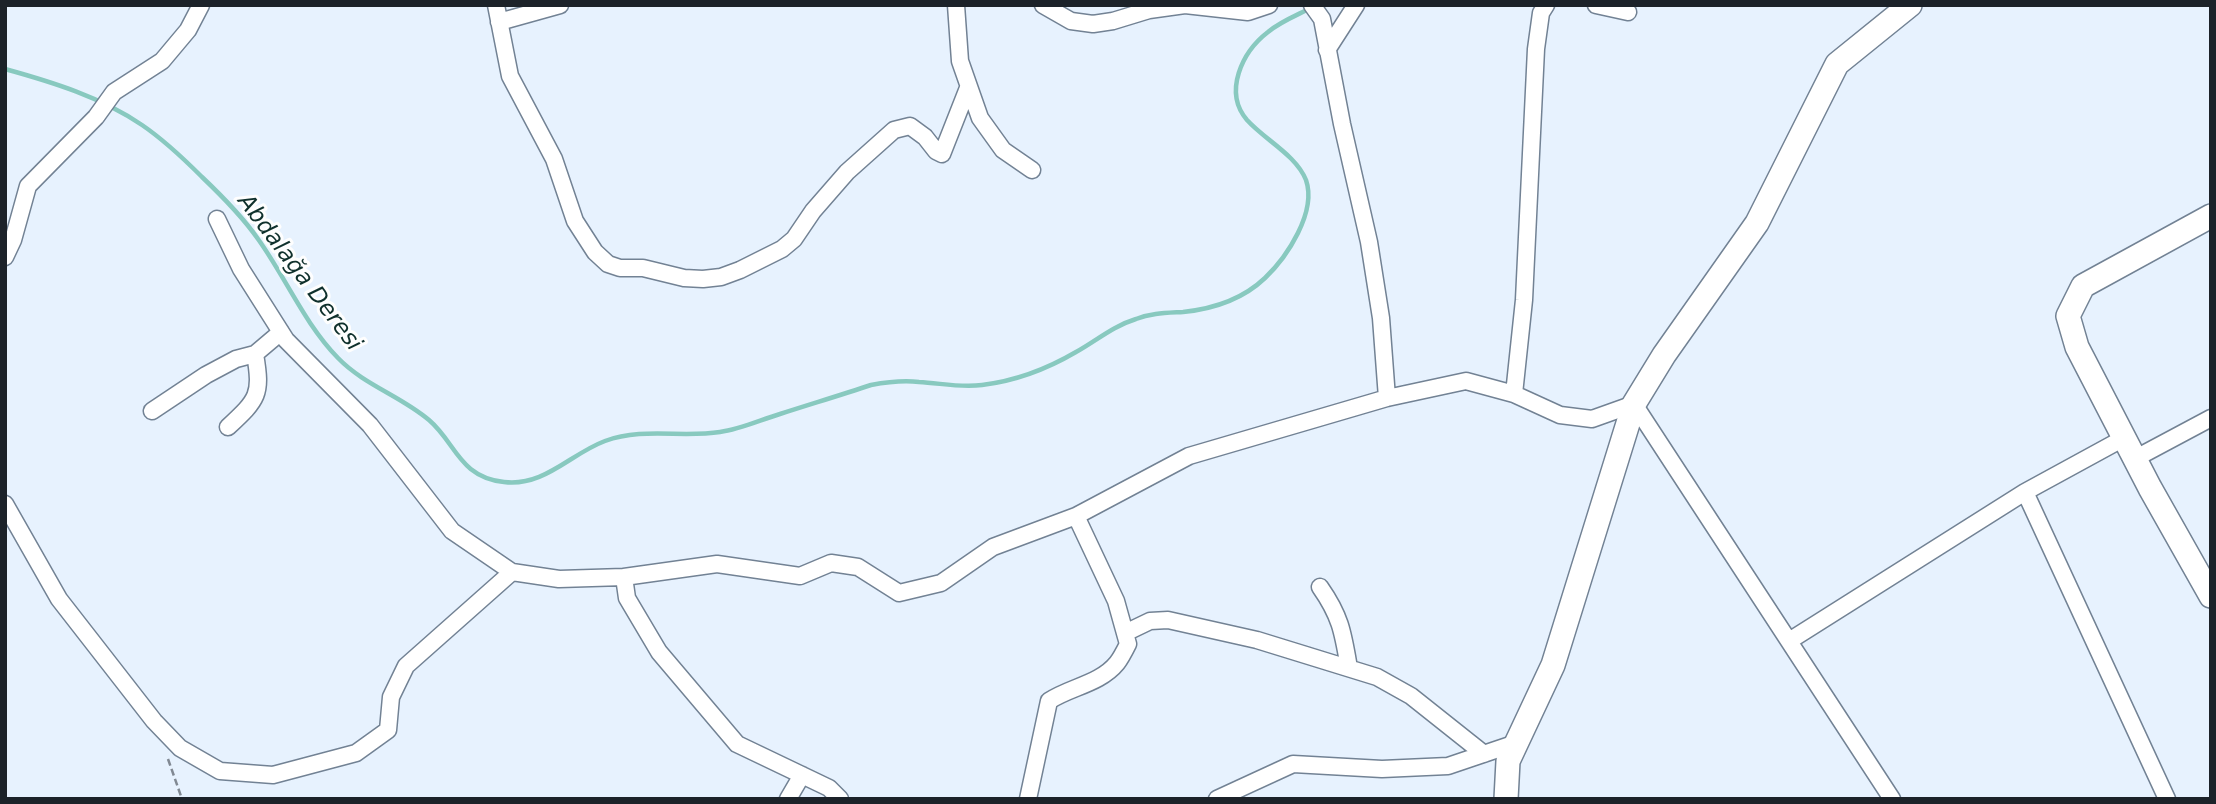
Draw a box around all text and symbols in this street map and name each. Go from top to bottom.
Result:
water label: Abdalağa Deresi [231,189,367,357]

